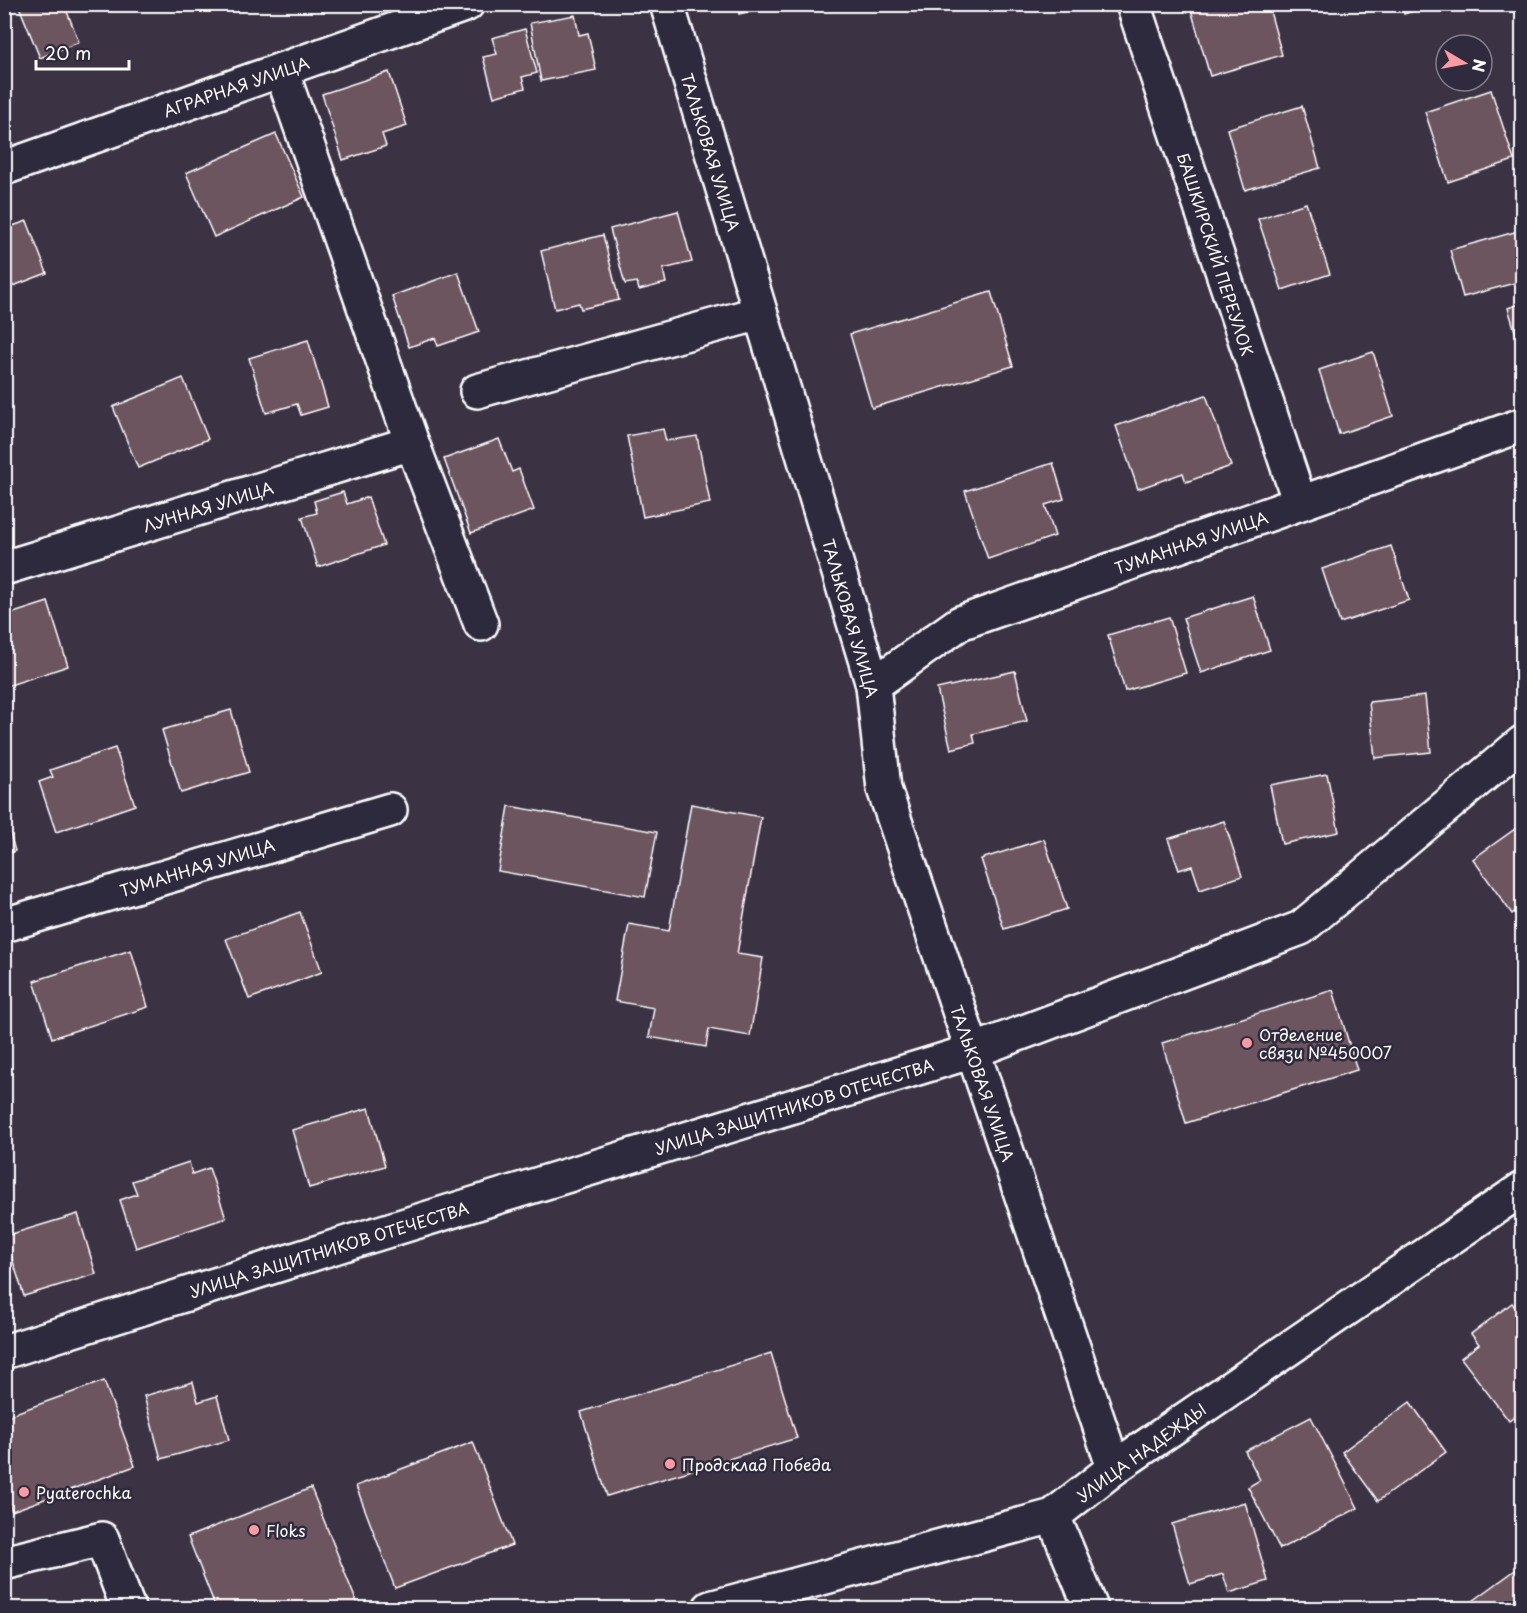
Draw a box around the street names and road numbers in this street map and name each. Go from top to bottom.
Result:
street label: АГРАРНАЯ УЛИЦА [160,50,312,122]
street label: ТАЛЬКОВАЯ УЛИЦА [676,70,746,234]
street label: БАШКИРСКИЙ ПЕРЕУЛОК [1172,149,1260,359]
street label: ЛУННАЯ УЛИЦА [140,475,276,537]
street label: ТУМАННАЯ УЛИЦА [1111,504,1271,580]
street label: ТАЛЬКОВАЯ УЛИЦА [817,536,885,700]
street label: ТУМАННАЯ УЛИЦА [117,832,277,902]
street label: ТАЛЬКОВАЯ УЛИЦА [945,1002,1021,1164]
street label: УЛИЦА ЗАЩИТНИКОВ ОТЕЧЕСТВА [652,1052,937,1160]
street label: УЛИЦА ЗАЩИТНИКОВ ОТЕЧЕСТВА [187,1195,472,1303]
street label: УЛИЦА НАДЕЖДЫ [1071,1397,1211,1507]

